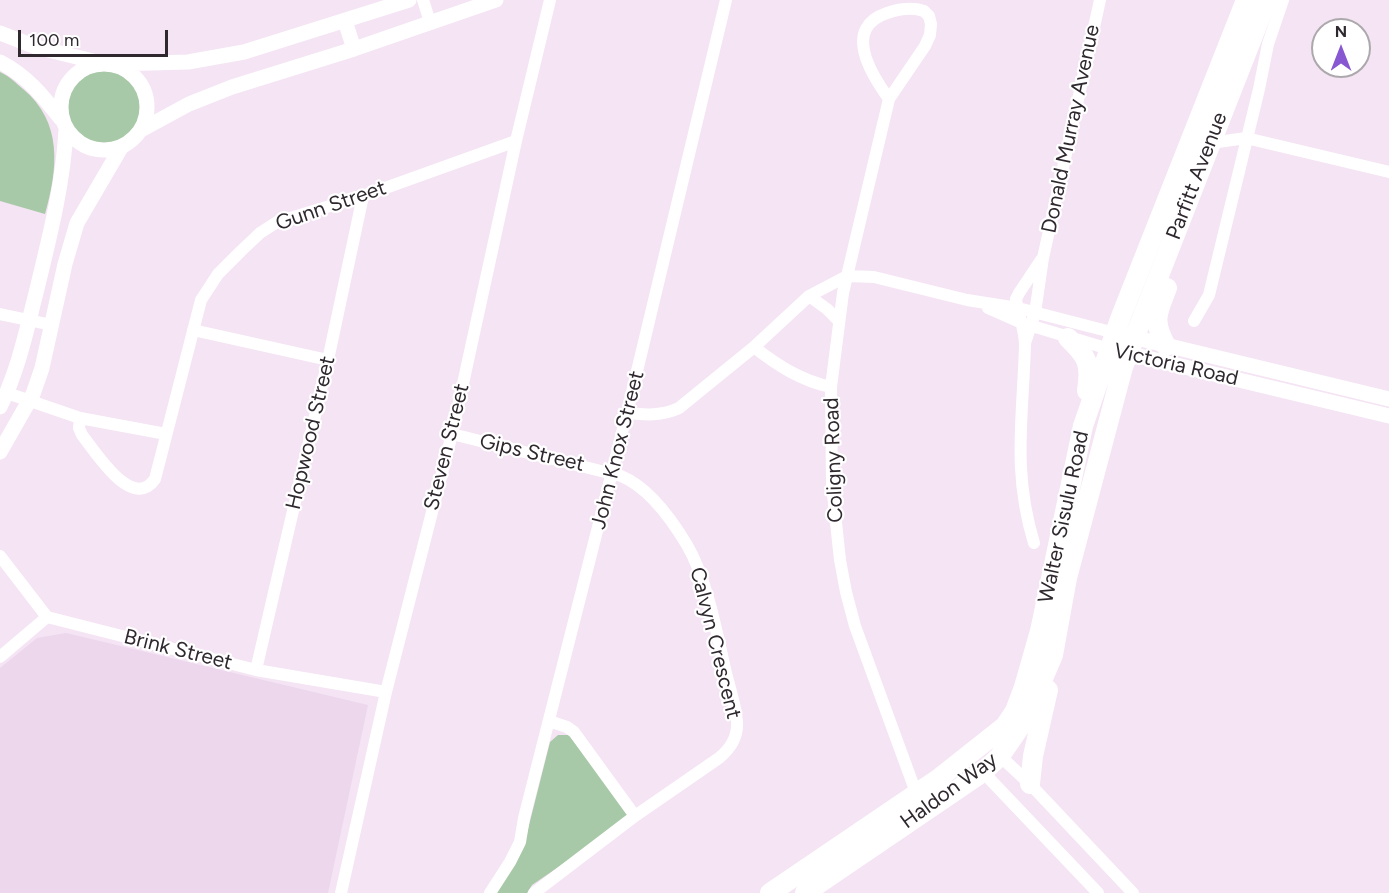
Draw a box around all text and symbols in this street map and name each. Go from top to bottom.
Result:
scale bar [21,18,171,56]
north arrow [1311,18,1371,78]
street label: Donald Murray Avenue [1037,22,1105,236]
text: N [1335,22,1347,41]
text: 100 m [29,29,79,51]
street label: Parfitt Avenue [1161,109,1233,243]
street label: Gunn Street [272,175,390,237]
street label: Victoria Road [1111,338,1241,392]
street label: Hopwood Street [281,354,341,512]
street label: John Knox Street [586,368,650,532]
street label: Steven Street [419,381,475,513]
street label: Coligny Road [819,397,849,523]
street label: Gips Street [477,429,587,477]
street label: Walter Sisulu Road [1033,429,1095,605]
street label: Calvyn Crescent [684,565,746,721]
street label: Brink Street [121,624,235,676]
street label: Haldon Way [896,747,1002,835]

